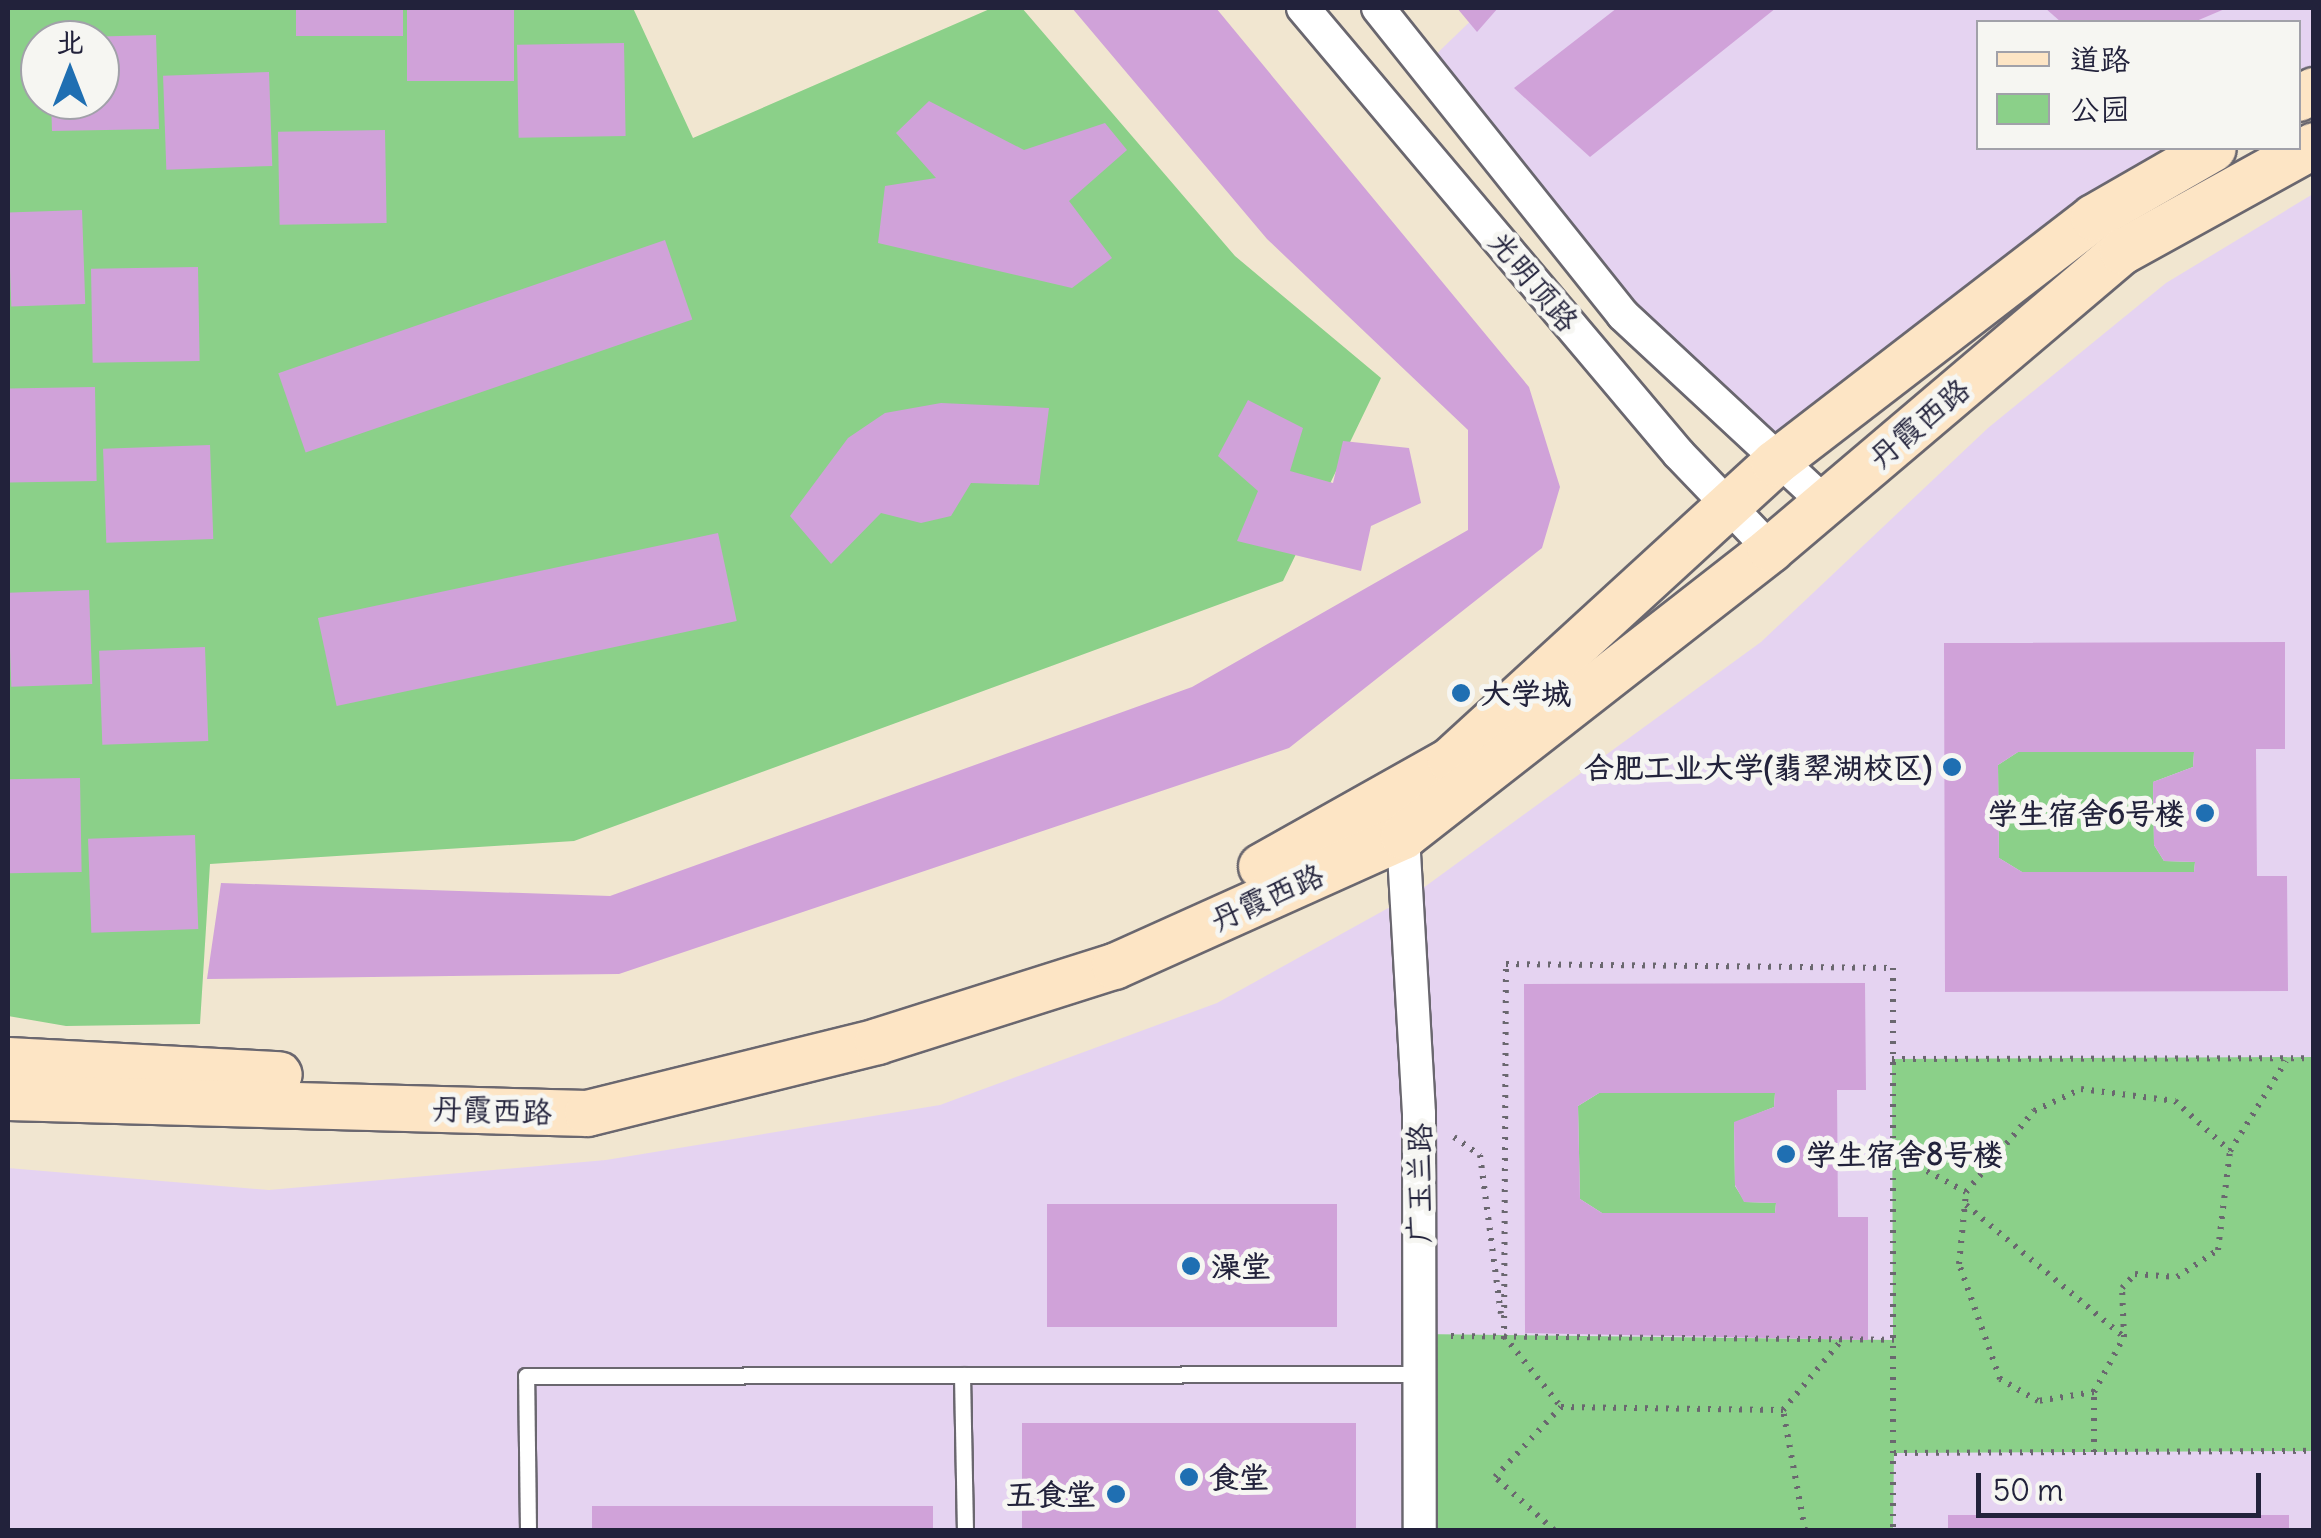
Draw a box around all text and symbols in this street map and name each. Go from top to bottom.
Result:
north arrow [20,20,120,120]
legend [1976,20,2301,150]
text: 北 [56,24,84,60]
text: 道路 [2070,40,2130,78]
text: 公园 [2070,90,2130,128]
street label: 光明顶路 [1482,223,1586,339]
street label: 丹霞西路 [1861,371,1977,475]
place label: 大学城 [1481,675,1571,711]
marker: 大学城 [1450,682,1472,704]
place label: 合肥工业大学(翡翠湖校区) [1584,749,1932,785]
marker: 合肥工业大学(翡翠湖校区) [1941,756,1963,778]
place label: 学生宿舍6号楼 [1988,795,2185,831]
marker: 学生宿舍6号楼 [2194,802,2216,824]
street label: 丹霞西路 [1205,856,1329,938]
street label: 丹霞西路 [431,1090,553,1130]
street label: 广玉兰路 [1401,1123,1437,1243]
place label: 学生宿舍8号楼 [1806,1136,2003,1172]
marker: 学生宿舍8号楼 [1775,1143,1797,1165]
place label: 澡堂 [1211,1248,1271,1284]
marker: 澡堂 [1180,1255,1202,1277]
scale bar [1981,1453,2266,1515]
place label: 食堂 [1209,1459,1269,1495]
marker: 食堂 [1178,1466,1200,1488]
text: 50 m [1993,1471,2063,1509]
place label: 五食堂 [1006,1476,1096,1512]
marker: 五食堂 [1105,1483,1127,1505]

